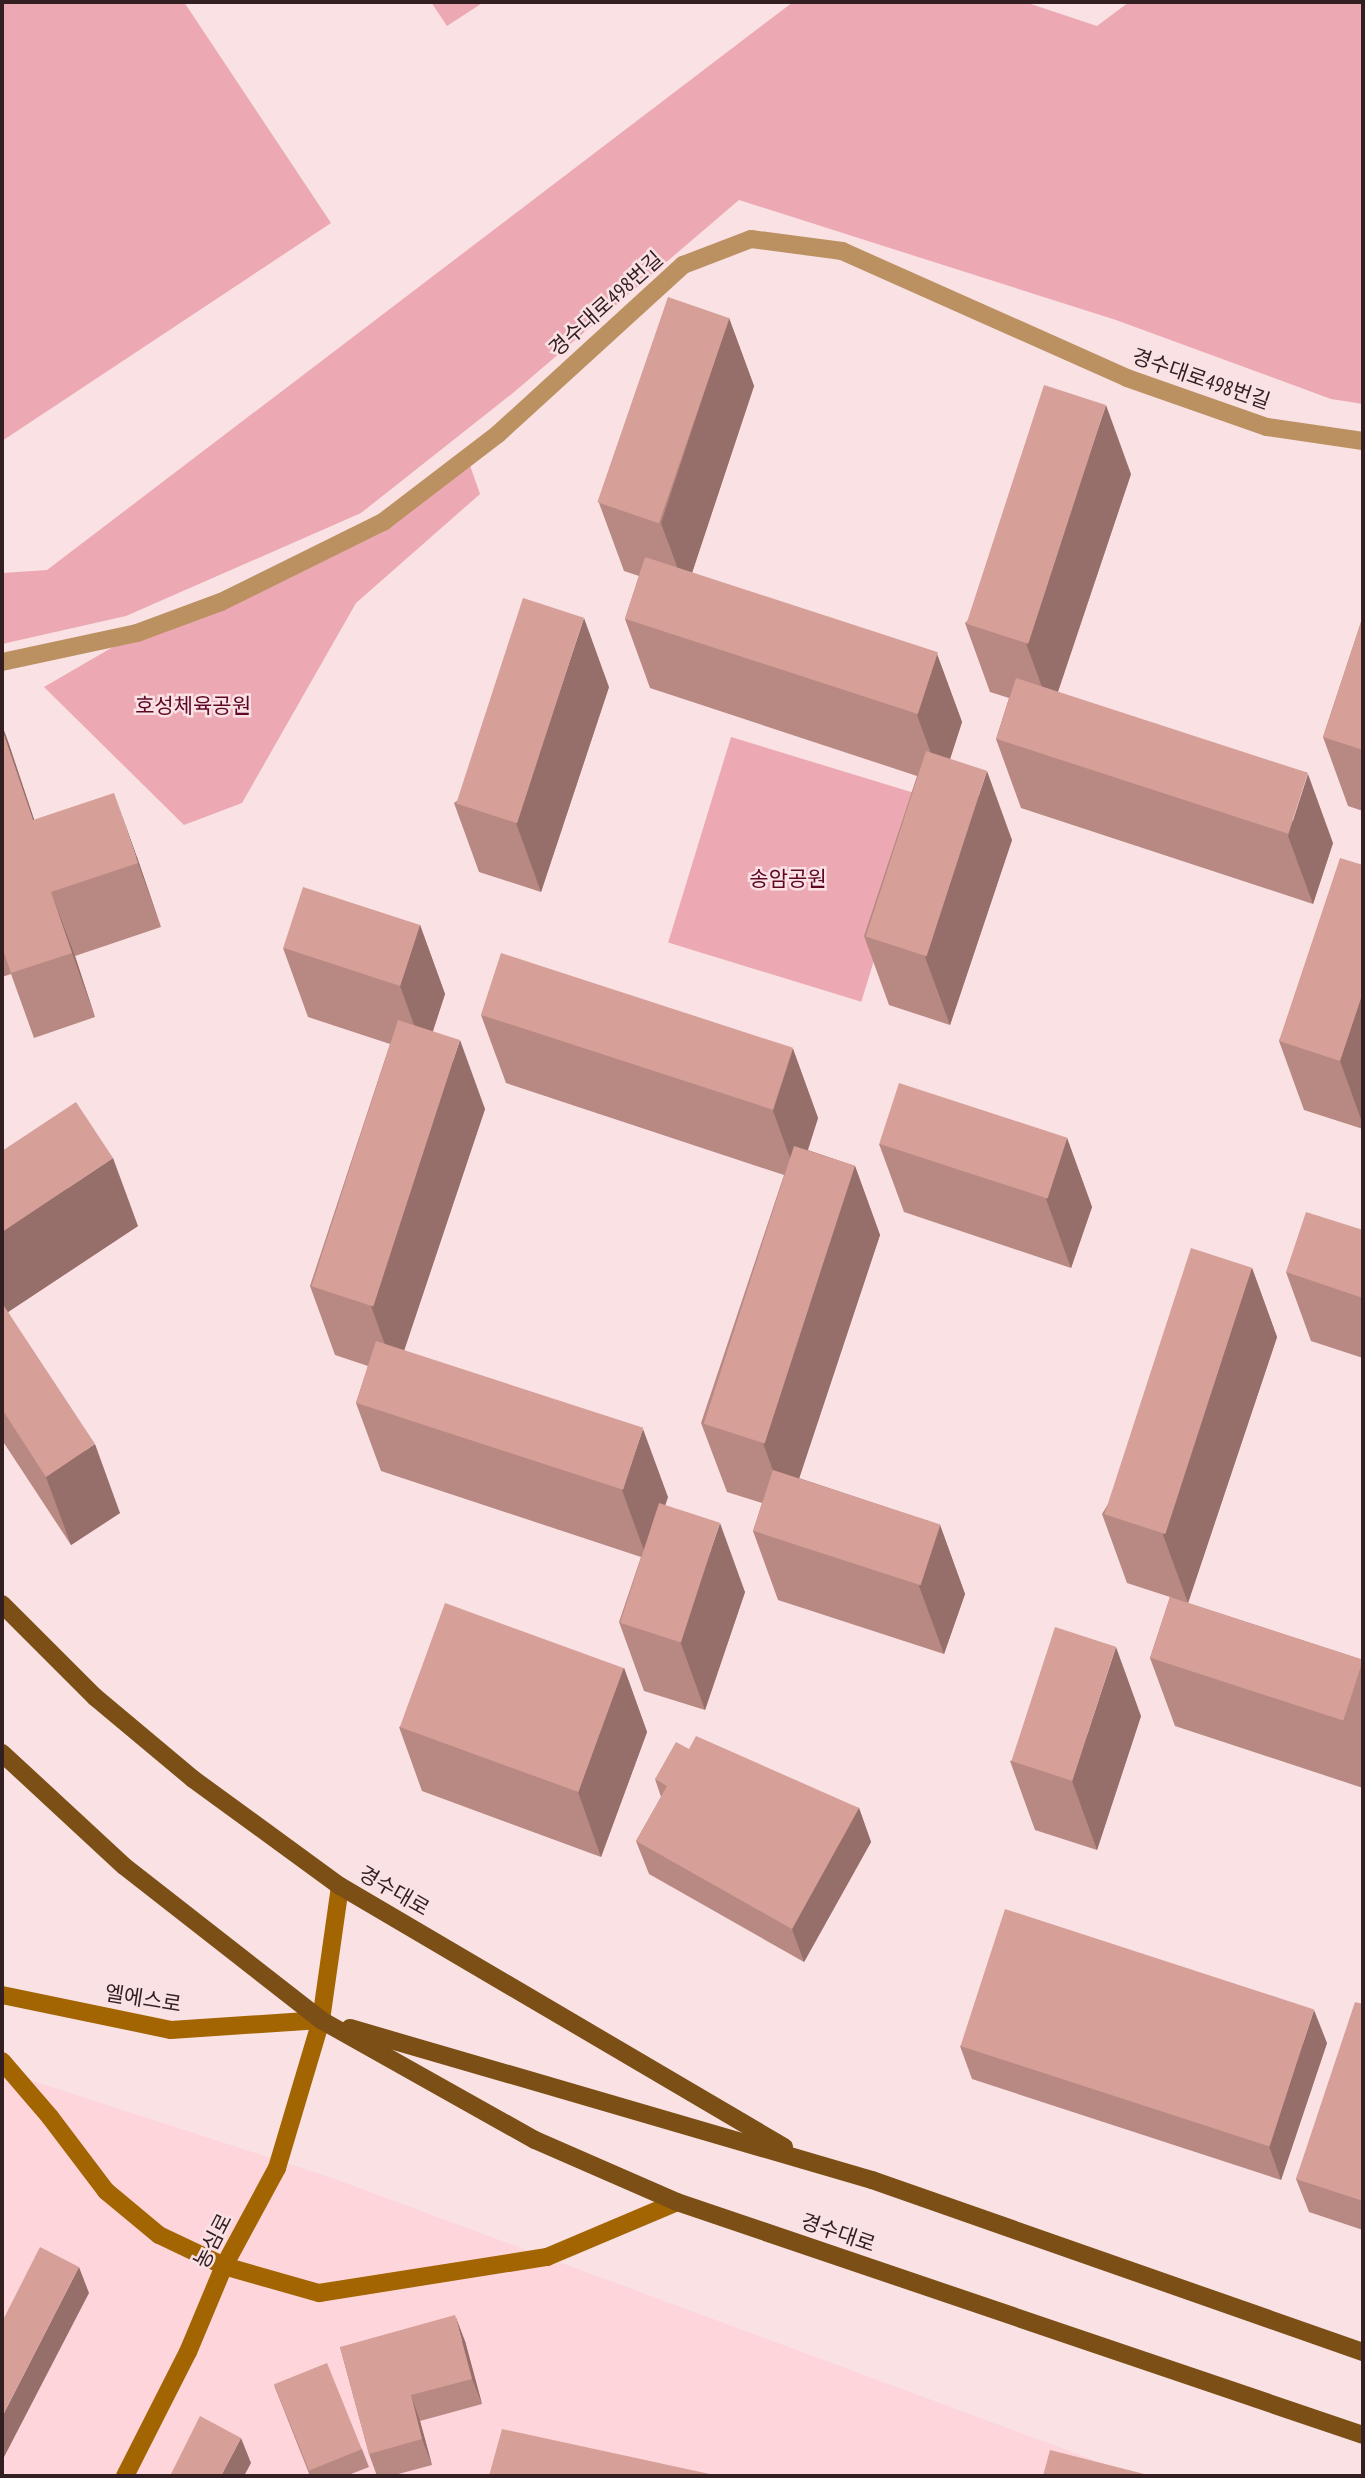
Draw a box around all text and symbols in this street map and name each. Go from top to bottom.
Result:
street label: 경수대로498번길 [544,246,668,362]
street label: 경수대로498번길 [1129,344,1273,414]
park label: 호성체육공원 [135,693,251,719]
park label: 송암공원 [749,866,827,892]
street label: 경수대로 [354,1861,434,1921]
street label: 엘에스로 [103,1981,183,2017]
street label: 농심로 [189,2209,237,2273]
street label: 경수대로 [797,2209,879,2257]

